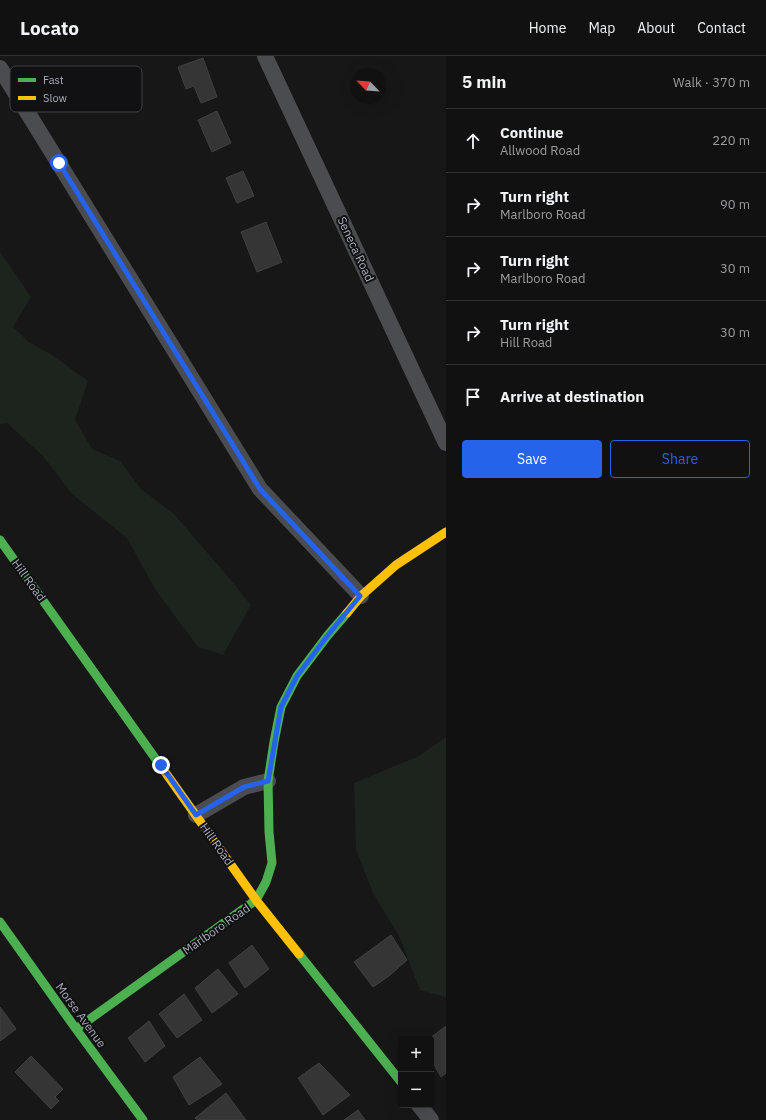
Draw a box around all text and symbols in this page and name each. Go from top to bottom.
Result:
text: Locato [20,16,79,40]
text: Home [529,19,566,37]
text: Map [588,19,615,37]
text: About [637,19,675,37]
text: Contact [697,19,746,37]
legend [10,66,142,112]
north arrow [350,68,386,104]
text: 5 min [462,71,506,93]
text: Fast [43,73,64,87]
text: Walk · 370 m [673,74,750,91]
text: Slow [43,91,67,105]
text: Continue [500,123,564,142]
icon: ahead [462,130,484,152]
text: 220 m [712,132,750,149]
text: Allwood Road [500,142,580,159]
route start [50,154,68,172]
text: Turn right [500,187,569,206]
icon: right [462,194,484,216]
text: 90 m [720,196,750,213]
text: Marlboro Road [500,206,586,223]
street label: Seneca Road [334,214,378,284]
text: Turn right [500,251,569,270]
icon: right [462,258,484,280]
text: 30 m [720,260,750,277]
text: Marlboro Road [500,270,586,287]
text: Turn right [500,315,569,334]
icon: right [462,322,484,344]
text: 30 m [720,324,750,341]
text: Hill Road [500,334,552,351]
icon: arrive [462,386,484,408]
text: Arrive at destination [500,387,644,406]
button: Save [462,440,602,478]
button: Share [610,440,750,478]
street label: Hill Road [9,556,49,604]
route end [152,756,170,774]
street label: Hill Road [197,820,237,868]
street label: Marlboro Road [179,900,253,958]
street label: Morse Avenue [53,980,110,1051]
map controls [398,1036,434,1108]
button: + [398,1036,434,1072]
button: − [398,1072,434,1108]

